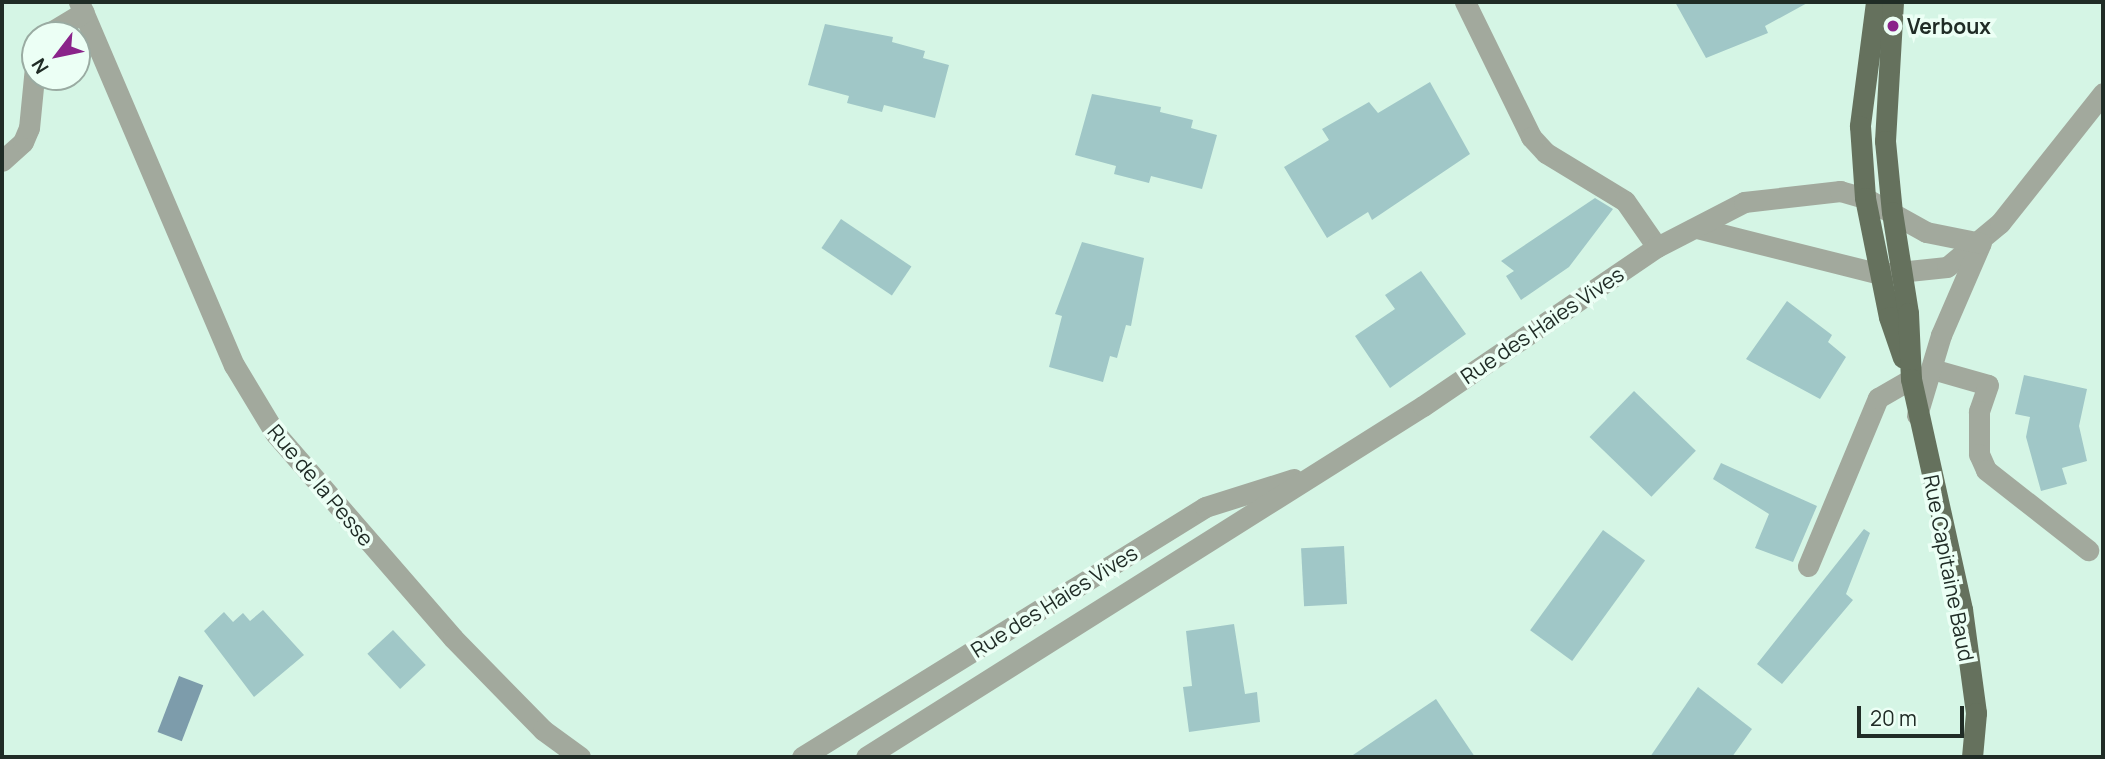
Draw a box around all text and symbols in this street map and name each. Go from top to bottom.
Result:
place label: Verboux [1907,13,1991,39]
marker: Verboux [1885,18,1901,34]
north arrow [21,21,91,91]
text: N [25,53,55,79]
street label: Rue des Haies Vives [1456,261,1628,389]
street label: Rue de la Pesse [263,419,379,551]
street label: Rue Capitaine Baud [1919,473,1979,663]
street label: Rue des Haies Vives [966,540,1142,662]
scale bar [1860,692,1967,736]
text: 20 m [1870,704,1917,732]

